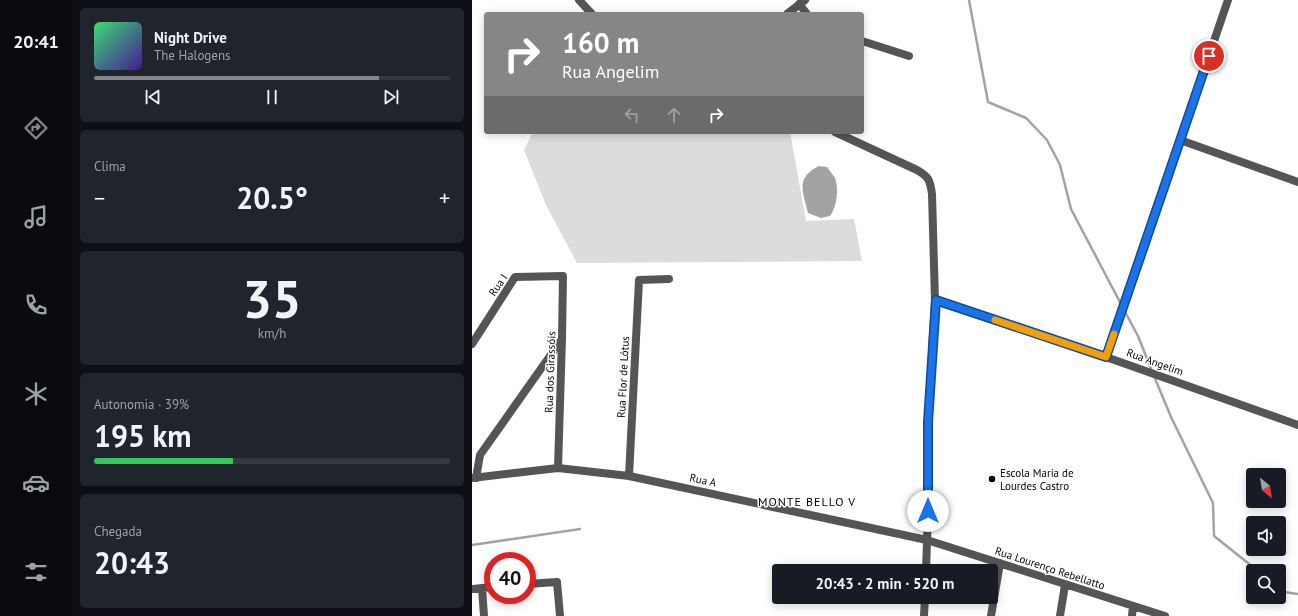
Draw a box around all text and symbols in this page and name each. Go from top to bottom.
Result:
text: 160 m [562,24,639,61]
text: Night Drive [154,28,227,47]
icon: right [496,28,548,80]
text: 20:41 [13,30,59,53]
pin [1192,39,1226,73]
icon: arrive [1198,45,1220,67]
text: The Halogens [154,47,231,64]
text: Rua Angelim [562,60,659,83]
icon: previous [142,86,164,108]
icon: pause [261,86,283,108]
icon: next [380,86,402,108]
icon: left [621,104,643,126]
icon: ahead [663,104,685,126]
icon: right [705,104,727,126]
icon: directions [22,114,50,142]
text: Clima [94,158,126,175]
text: 20.5° [236,178,308,217]
text: − [94,184,105,212]
text: + [439,184,450,212]
icon: music [22,203,50,231]
text: 35 [243,265,301,332]
street label: Rua I [485,271,511,299]
icon: phone [22,291,50,319]
text: km/h [258,325,286,342]
street label: Rua dos Girassóis [542,331,558,413]
street label: Rua Flor de Lótus [614,335,632,418]
street label: Rua Angelim [1125,345,1185,379]
icon: climate [22,380,50,408]
text: Autonomia · 39% [94,396,189,413]
text: 195 km [94,416,192,455]
place label: Escola Maria de Lourdes Castro [1000,466,1074,493]
north arrow [1246,468,1286,508]
map controls [1246,468,1286,604]
icon: car [22,469,50,497]
street label: Rua A [688,470,718,490]
marker: Escola Maria de Lourdes Castro [987,474,997,484]
position arrow [907,490,949,532]
district label: MONTE BELLO V [758,494,856,509]
button: sound [1246,516,1286,556]
text: Chegada [94,523,142,540]
text: 20:43 [94,543,170,582]
street label: Rua Lourenço Rebellatto [993,544,1107,592]
speed limit sign: 40 [484,552,536,604]
icon: filters [22,558,50,586]
button: search [1246,564,1286,604]
text: 20:43 · 2 min · 520 m [816,574,954,593]

